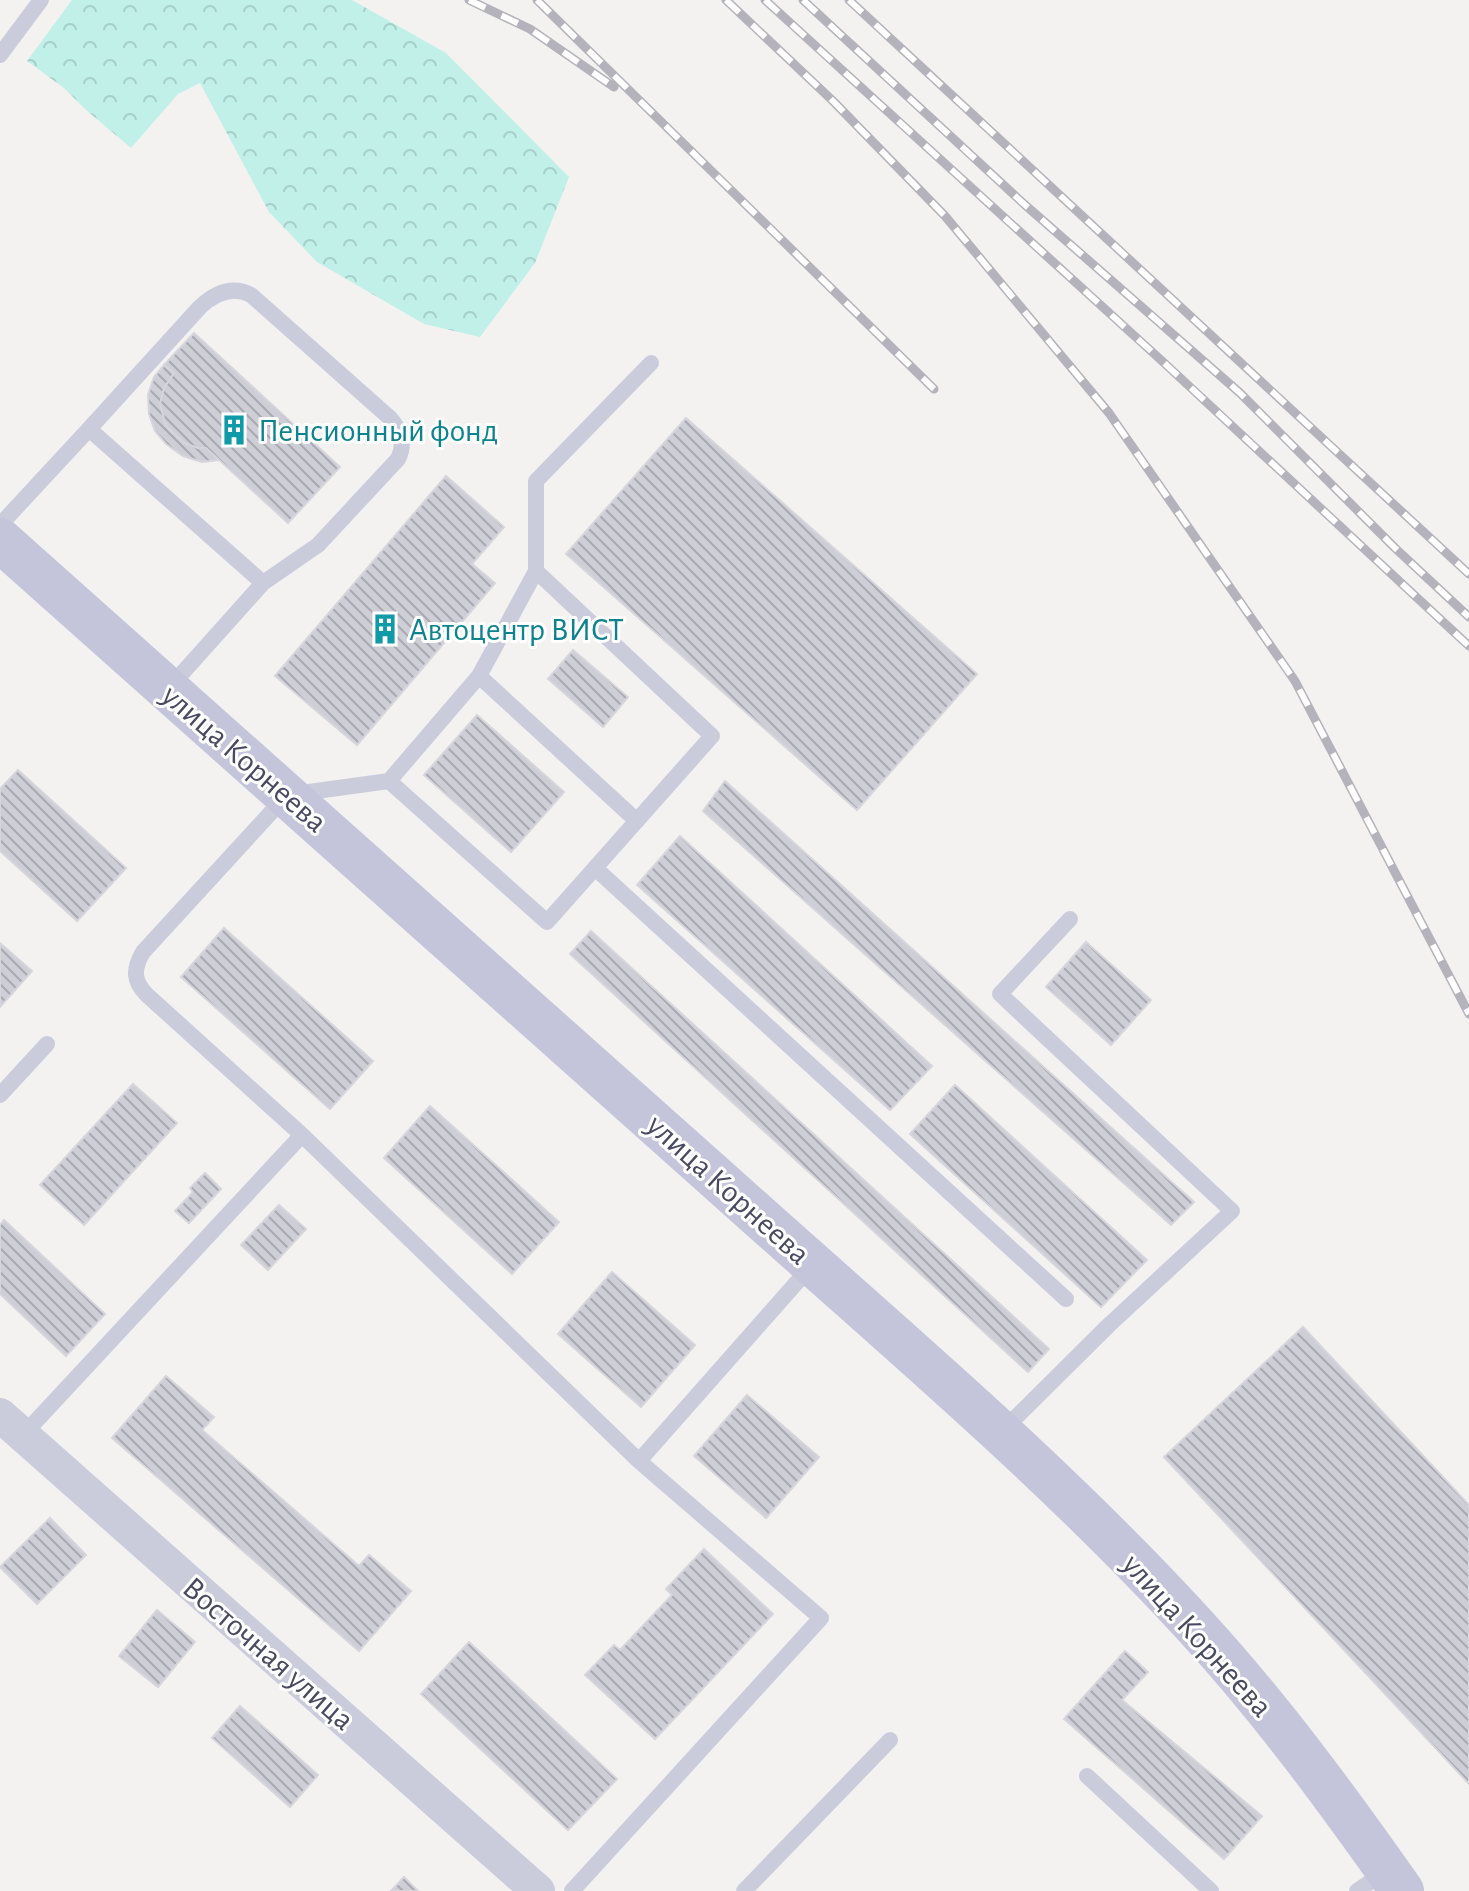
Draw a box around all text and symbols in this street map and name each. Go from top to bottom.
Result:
building icon: Пенсионный фонд [217,413,251,447]
place label: Пенсионный фонд [258,415,498,447]
building icon: Автоцентр ВИСТ [368,612,402,646]
place label: Автоцентр ВИСТ [409,614,624,646]
street label: улица Корнеева [155,678,333,839]
street label: улица Корнеева [640,1108,816,1271]
street label: улица Корнеева [1116,1547,1278,1723]
street label: Восточная улица [177,1571,360,1736]

